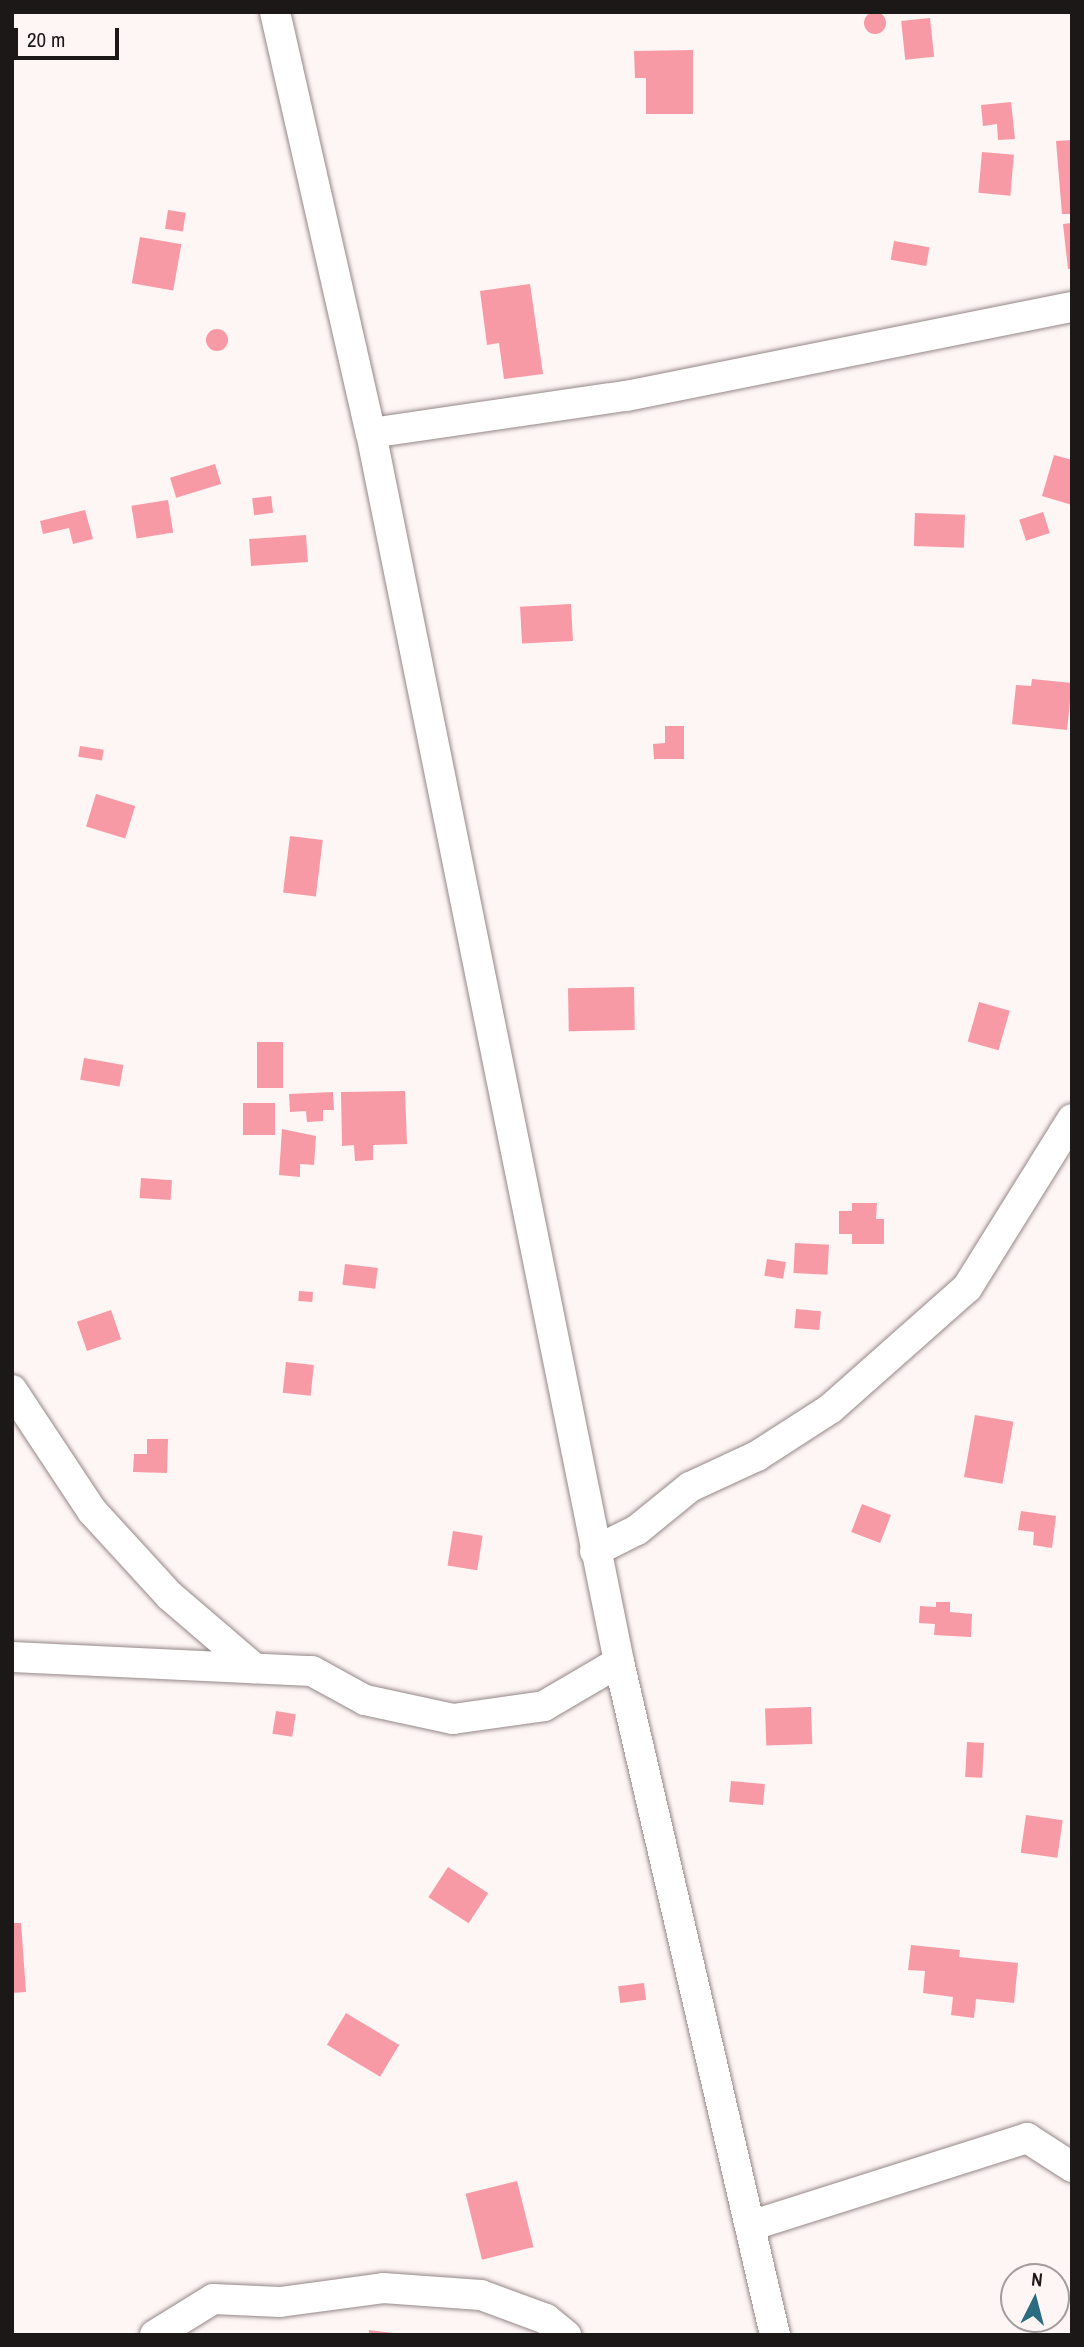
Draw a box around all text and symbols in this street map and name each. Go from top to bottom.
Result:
scale bar [18,14,122,58]
text: 20 m [27,25,65,54]
north arrow [1000,2263,1070,2333]
text: N [1030,2266,1044,2293]

